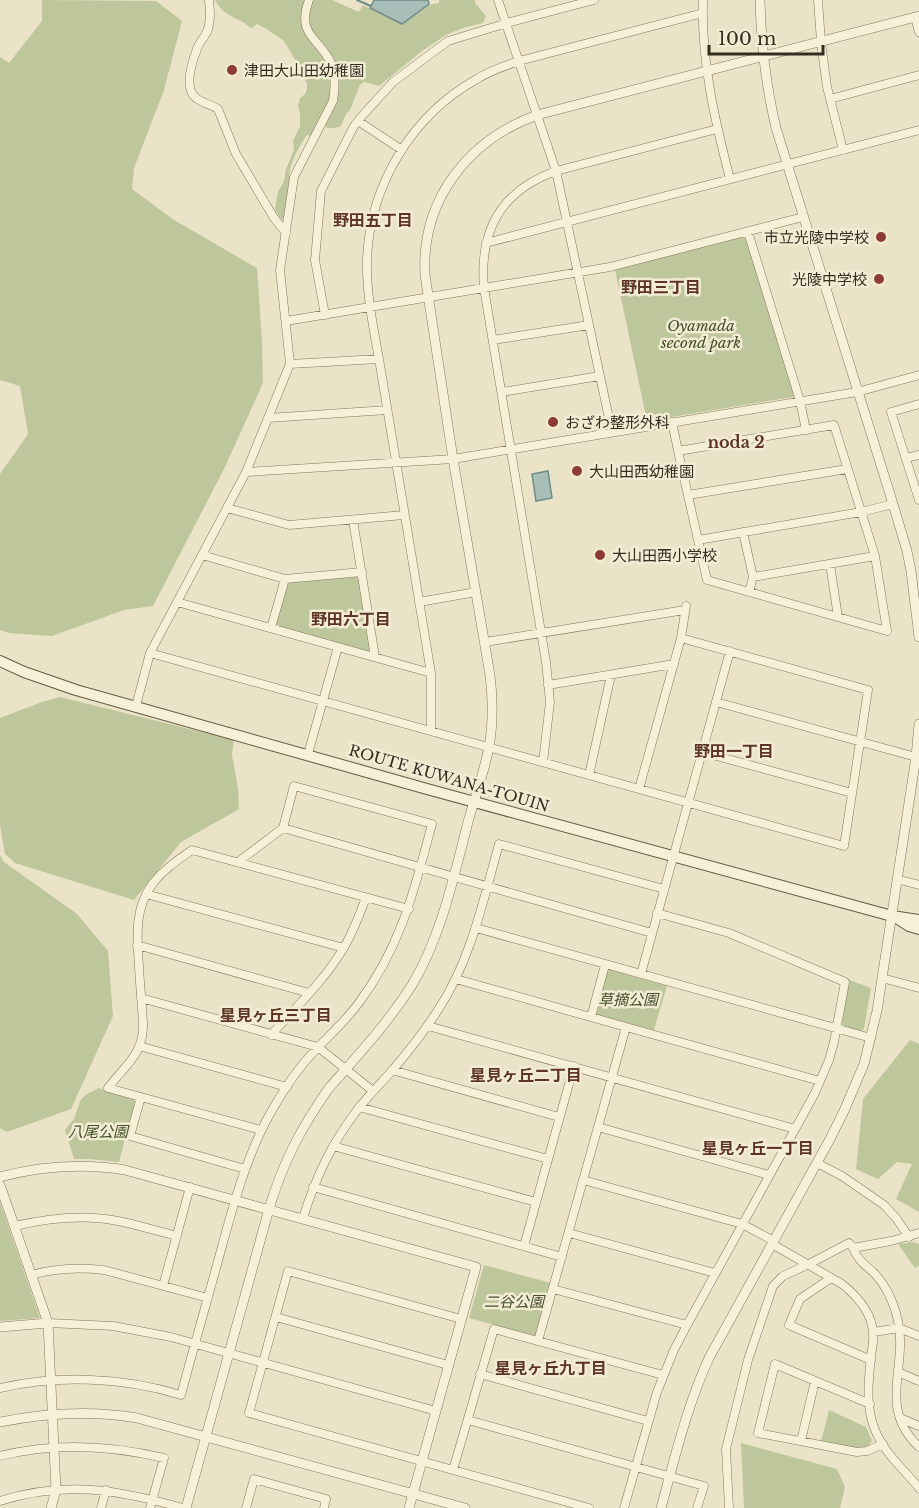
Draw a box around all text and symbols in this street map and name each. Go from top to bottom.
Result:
scale bar [709,18,823,56]
text: 100 m [718,28,776,50]
place label: 津田大山田幼稚園 [244,61,364,80]
marker: 津田大山田幼稚園 [225,63,239,77]
district label: 野田五丁目 [333,210,413,230]
place label: 市立光陵中学校 [764,228,869,247]
marker: 市立光陵中学校 [874,230,888,244]
place label: 光陵中学校 [792,270,867,289]
marker: 光陵中学校 [872,272,886,286]
district label: 野田三丁目 [621,277,701,297]
park label: Oyamada second park [660,316,741,352]
place label: おざわ整形外科 [565,413,670,432]
marker: おざわ整形外科 [546,415,560,429]
district label: noda 2 [707,432,765,452]
place label: 大山田西幼稚園 [589,462,694,481]
marker: 大山田西幼稚園 [570,464,584,478]
place label: 大山田西小学校 [612,546,717,565]
marker: 大山田西小学校 [593,548,607,562]
district label: 野田六丁目 [311,609,391,629]
street label: ROUTE KUWANA-TOUIN [347,740,551,816]
district label: 野田一丁目 [694,741,774,761]
park label: 草摘公園 [598,990,660,1009]
district label: 星見ヶ丘三丁目 [220,1005,332,1025]
district label: 星見ヶ丘二丁目 [470,1065,582,1085]
park label: 八尾公園 [68,1122,130,1141]
district label: 星見ヶ丘一丁目 [702,1138,814,1158]
park label: 二谷公園 [484,1292,546,1311]
district label: 星見ヶ丘九丁目 [495,1358,607,1378]

